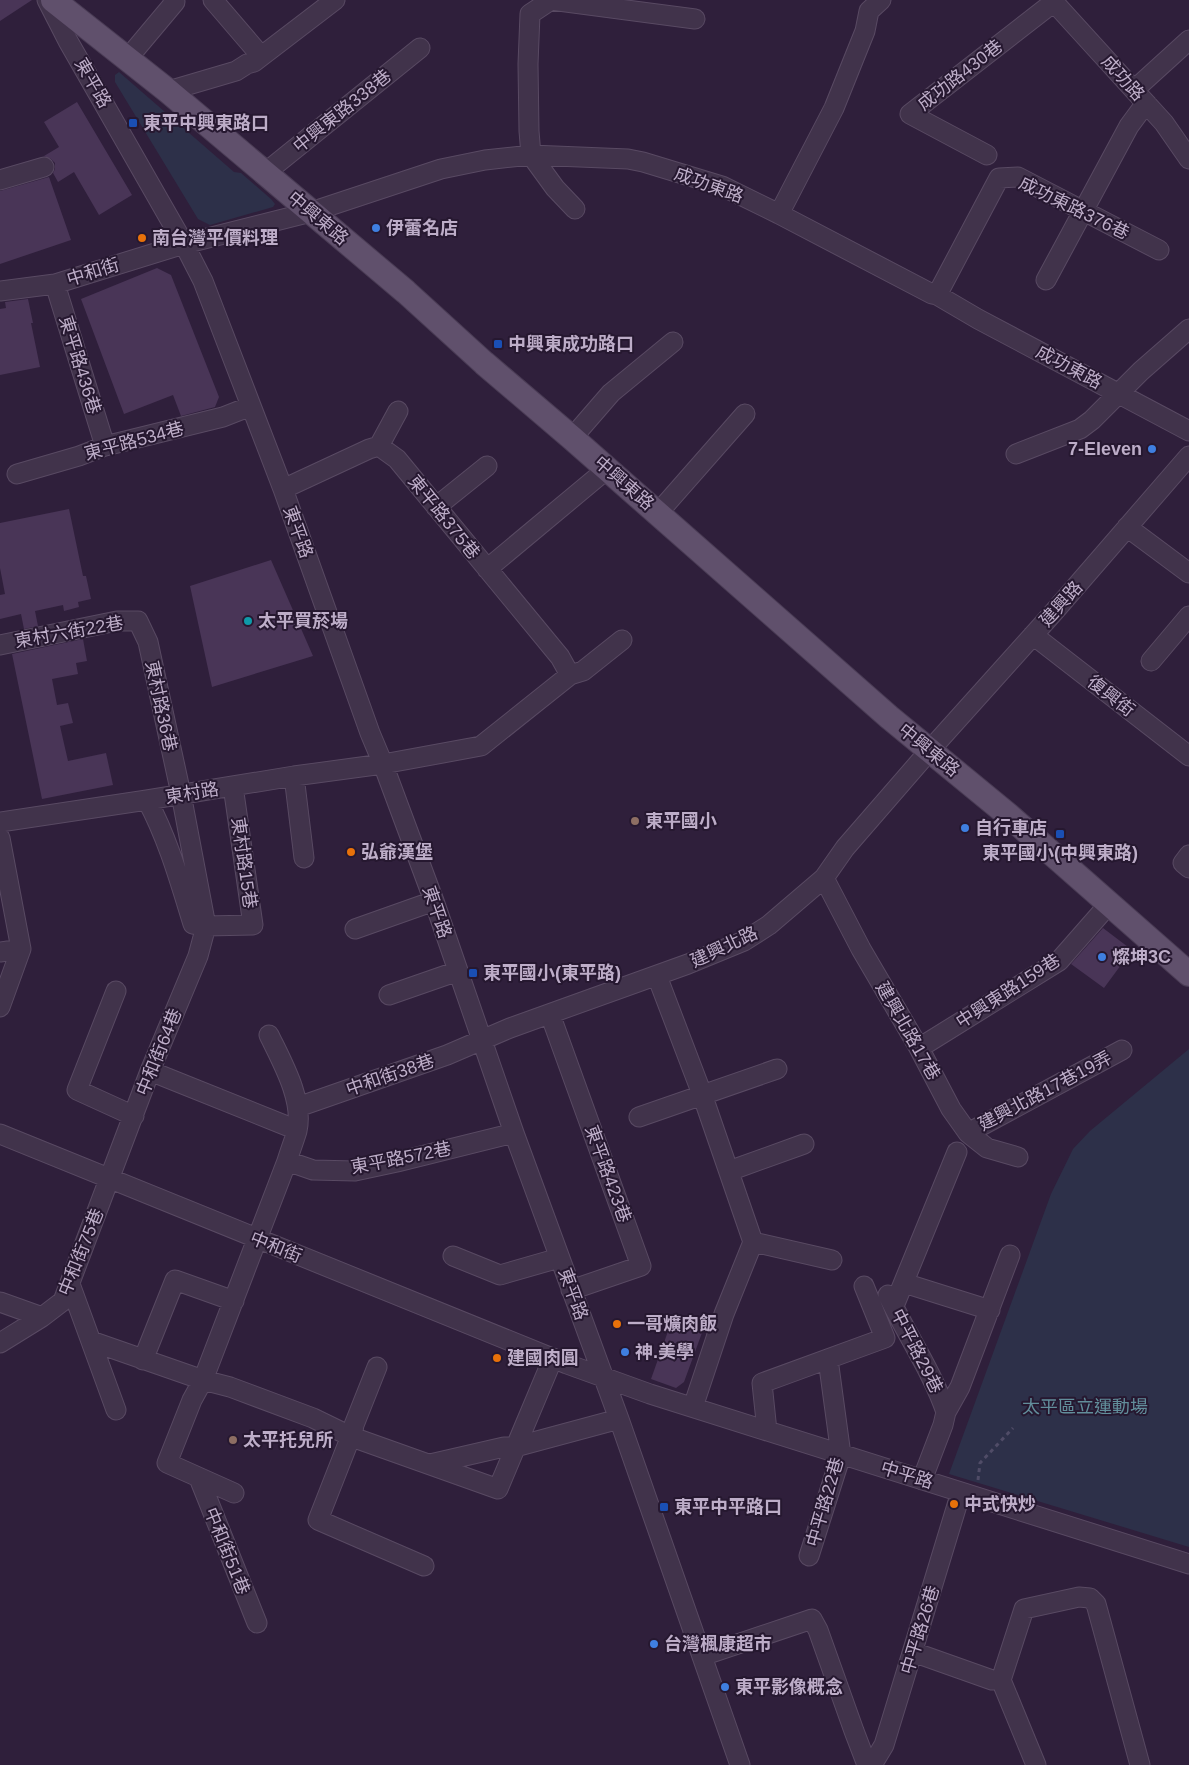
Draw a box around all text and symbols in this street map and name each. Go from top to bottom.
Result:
street label: 成功路430巷 [914,36,1006,114]
street label: 成功路 [1098,51,1148,105]
street label: 東平路 [71,55,115,111]
street label: 中興東路338巷 [289,65,395,157]
place label: 東平中興東路口 [143,113,269,133]
marker: 東平中興東路口 [127,117,139,129]
street label: 成功東路 [672,163,746,207]
street label: 成功東路376巷 [1016,173,1132,243]
street label: 中興東路 [284,187,352,249]
place label: 伊蕾名店 [386,218,458,238]
marker: 伊蕾名店 [370,222,382,234]
place label: 南台灣平價料理 [152,228,278,248]
marker: 南台灣平價料理 [136,232,148,244]
street label: 中和街 [64,255,122,289]
street label: 東平路436巷 [56,313,104,417]
place label: 中興東成功路口 [508,334,634,354]
marker: 中興東成功路口 [492,338,504,350]
street label: 成功東路 [1033,341,1105,393]
street label: 東平路534巷 [82,418,186,464]
place label: 7-Eleven [1068,439,1142,459]
marker: 7-Eleven [1146,443,1158,455]
street label: 中興東路 [590,452,658,514]
street label: 東平路375巷 [404,471,484,563]
street label: 東平路 [279,503,317,561]
street label: 建興路 [1036,577,1086,631]
place label: 太平買菸場 [258,611,348,631]
street label: 東村六街22巷 [13,613,125,651]
marker: 太平買菸場 [242,615,254,627]
street label: 東村路36巷 [142,659,180,753]
street label: 復興街 [1084,671,1138,721]
street label: 中興東路 [895,720,963,780]
street label: 東村路 [164,779,220,807]
place label: 東平國小 [645,811,717,831]
marker: 東平國小 [629,815,641,827]
street label: 東村路15巷 [228,816,260,910]
place label: 自行車店 [975,817,1047,838]
marker: 自行車店 [959,822,971,834]
marker: 東平國小(中興東路) [1054,828,1066,840]
place label: 弘爺漢堡 [361,842,433,862]
place label: 東平國小(中興東路) [982,843,1138,863]
marker: 弘爺漢堡 [345,846,357,858]
street label: 東平路 [419,883,455,941]
street label: 建興北路 [687,923,761,971]
place label: 燦坤3C [1112,947,1171,967]
street label: 中興東路159巷 [952,950,1064,1032]
marker: 燦坤3C [1096,951,1108,963]
place label: 東平國小(東平路) [483,963,621,983]
marker: 東平國小(東平路) [467,967,479,979]
street label: 建興北路17巷 [872,978,944,1084]
street label: 中和街64巷 [132,1006,186,1098]
street label: 建興北路17巷19弄 [975,1047,1115,1135]
street label: 中和街38巷 [343,1051,437,1099]
street label: 東平路423巷 [581,1123,635,1225]
street label: 東平路572巷 [349,1138,453,1178]
street label: 中和街75巷 [54,1206,108,1298]
street label: 中和街 [247,1228,305,1266]
street label: 東平路 [554,1265,592,1323]
street label: 中平路29巷 [887,1305,947,1397]
place label: 一哥爌肉飯 [627,1313,717,1334]
marker: 一哥爌肉飯 [611,1318,623,1330]
place label: 神.美學 [635,1342,694,1362]
marker: 神.美學 [619,1346,631,1358]
place label: 建國肉圓 [507,1348,579,1368]
marker: 建國肉圓 [491,1352,503,1364]
park label: 太平區立運動場 [1022,1397,1148,1417]
place label: 太平托兒所 [243,1430,333,1450]
marker: 太平托兒所 [227,1434,239,1446]
street label: 中平路22巷 [803,1455,847,1549]
street label: 中平路 [878,1458,936,1492]
place label: 中式快炒 [964,1494,1036,1514]
place label: 東平中平路口 [674,1497,782,1517]
marker: 中式快炒 [948,1498,960,1510]
marker: 東平中平路口 [658,1501,670,1513]
street label: 中和街51巷 [200,1505,254,1597]
street label: 中平路26巷 [897,1583,943,1677]
place label: 台灣楓康超市 [664,1634,772,1654]
marker: 台灣楓康超市 [648,1638,660,1650]
place label: 東平影像概念 [735,1677,843,1697]
marker: 東平影像概念 [719,1681,731,1693]

